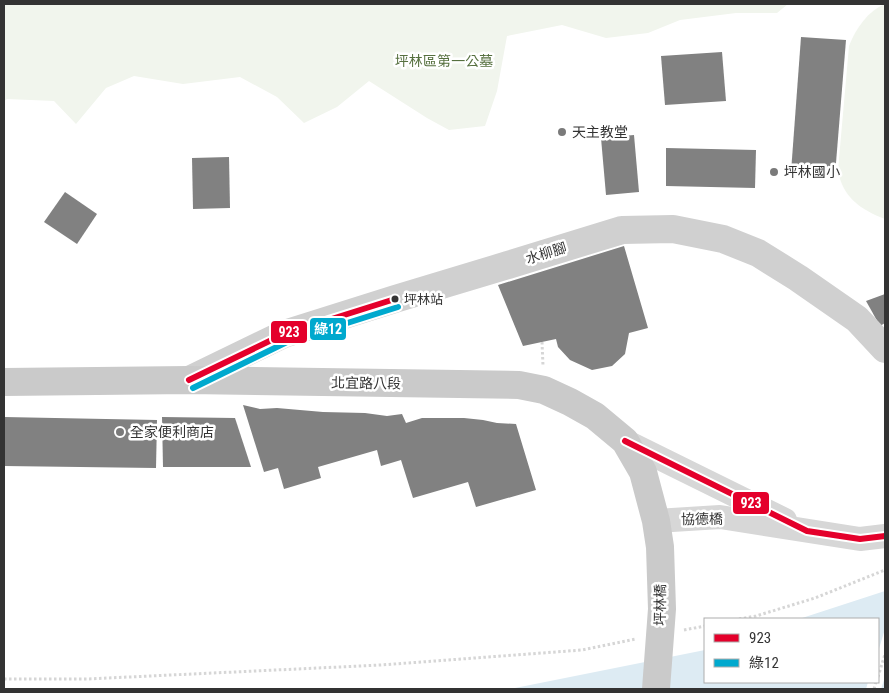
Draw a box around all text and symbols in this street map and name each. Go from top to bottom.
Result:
park label: 坪林區第一公墓 [395,53,493,69]
place label: 天主教堂 [572,124,628,140]
marker: 天主教堂 [556,126,568,138]
place label: 坪林國小 [784,164,840,180]
marker: 坪林國小 [768,166,780,178]
street label: 水柳腳 [524,239,568,267]
place label: 坪林站 [404,292,443,307]
marker: 坪林站 [390,294,400,304]
line badge: 綠12 [309,317,347,341]
line badge: 923 [270,320,308,344]
text: 綠12 [314,321,342,337]
text: 923 [278,324,300,340]
street label: 北宜路八段 [331,374,401,392]
place label: 全家便利商店 [130,424,214,440]
marker: 全家便利商店 [114,426,126,438]
line badge: 923 [732,491,770,515]
text: 923 [740,495,762,511]
street label: 協德橋 [681,511,723,527]
street label: 坪林橋 [652,584,668,626]
legend [704,618,879,683]
text: 923 [749,629,771,647]
text: 綠12 [749,654,779,672]

